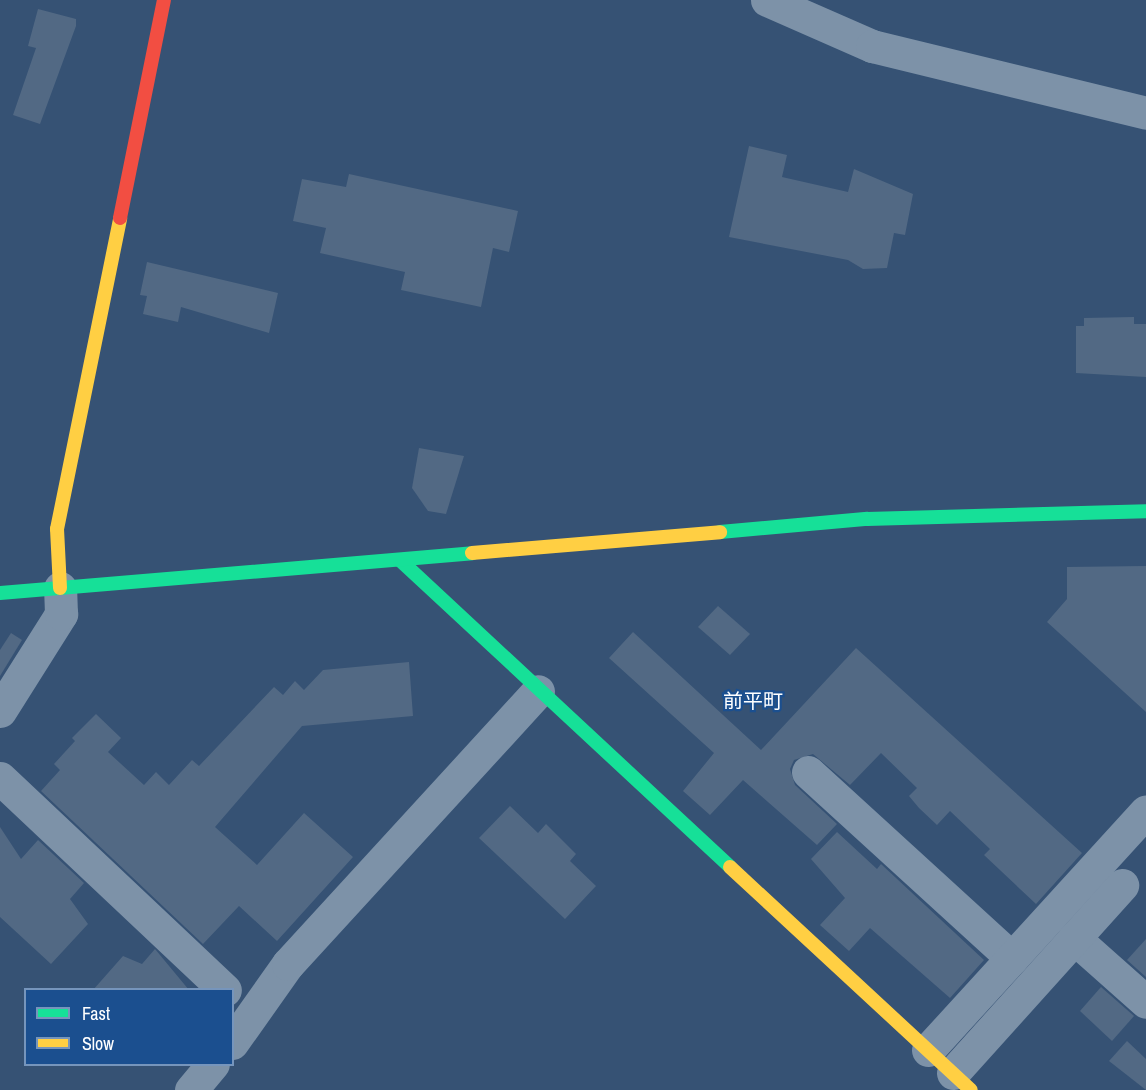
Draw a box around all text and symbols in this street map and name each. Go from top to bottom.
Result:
district label: 前平町 [723,688,783,712]
legend [24,988,234,1066]
text: Fast [82,1001,110,1026]
text: Slow [82,1031,114,1056]

